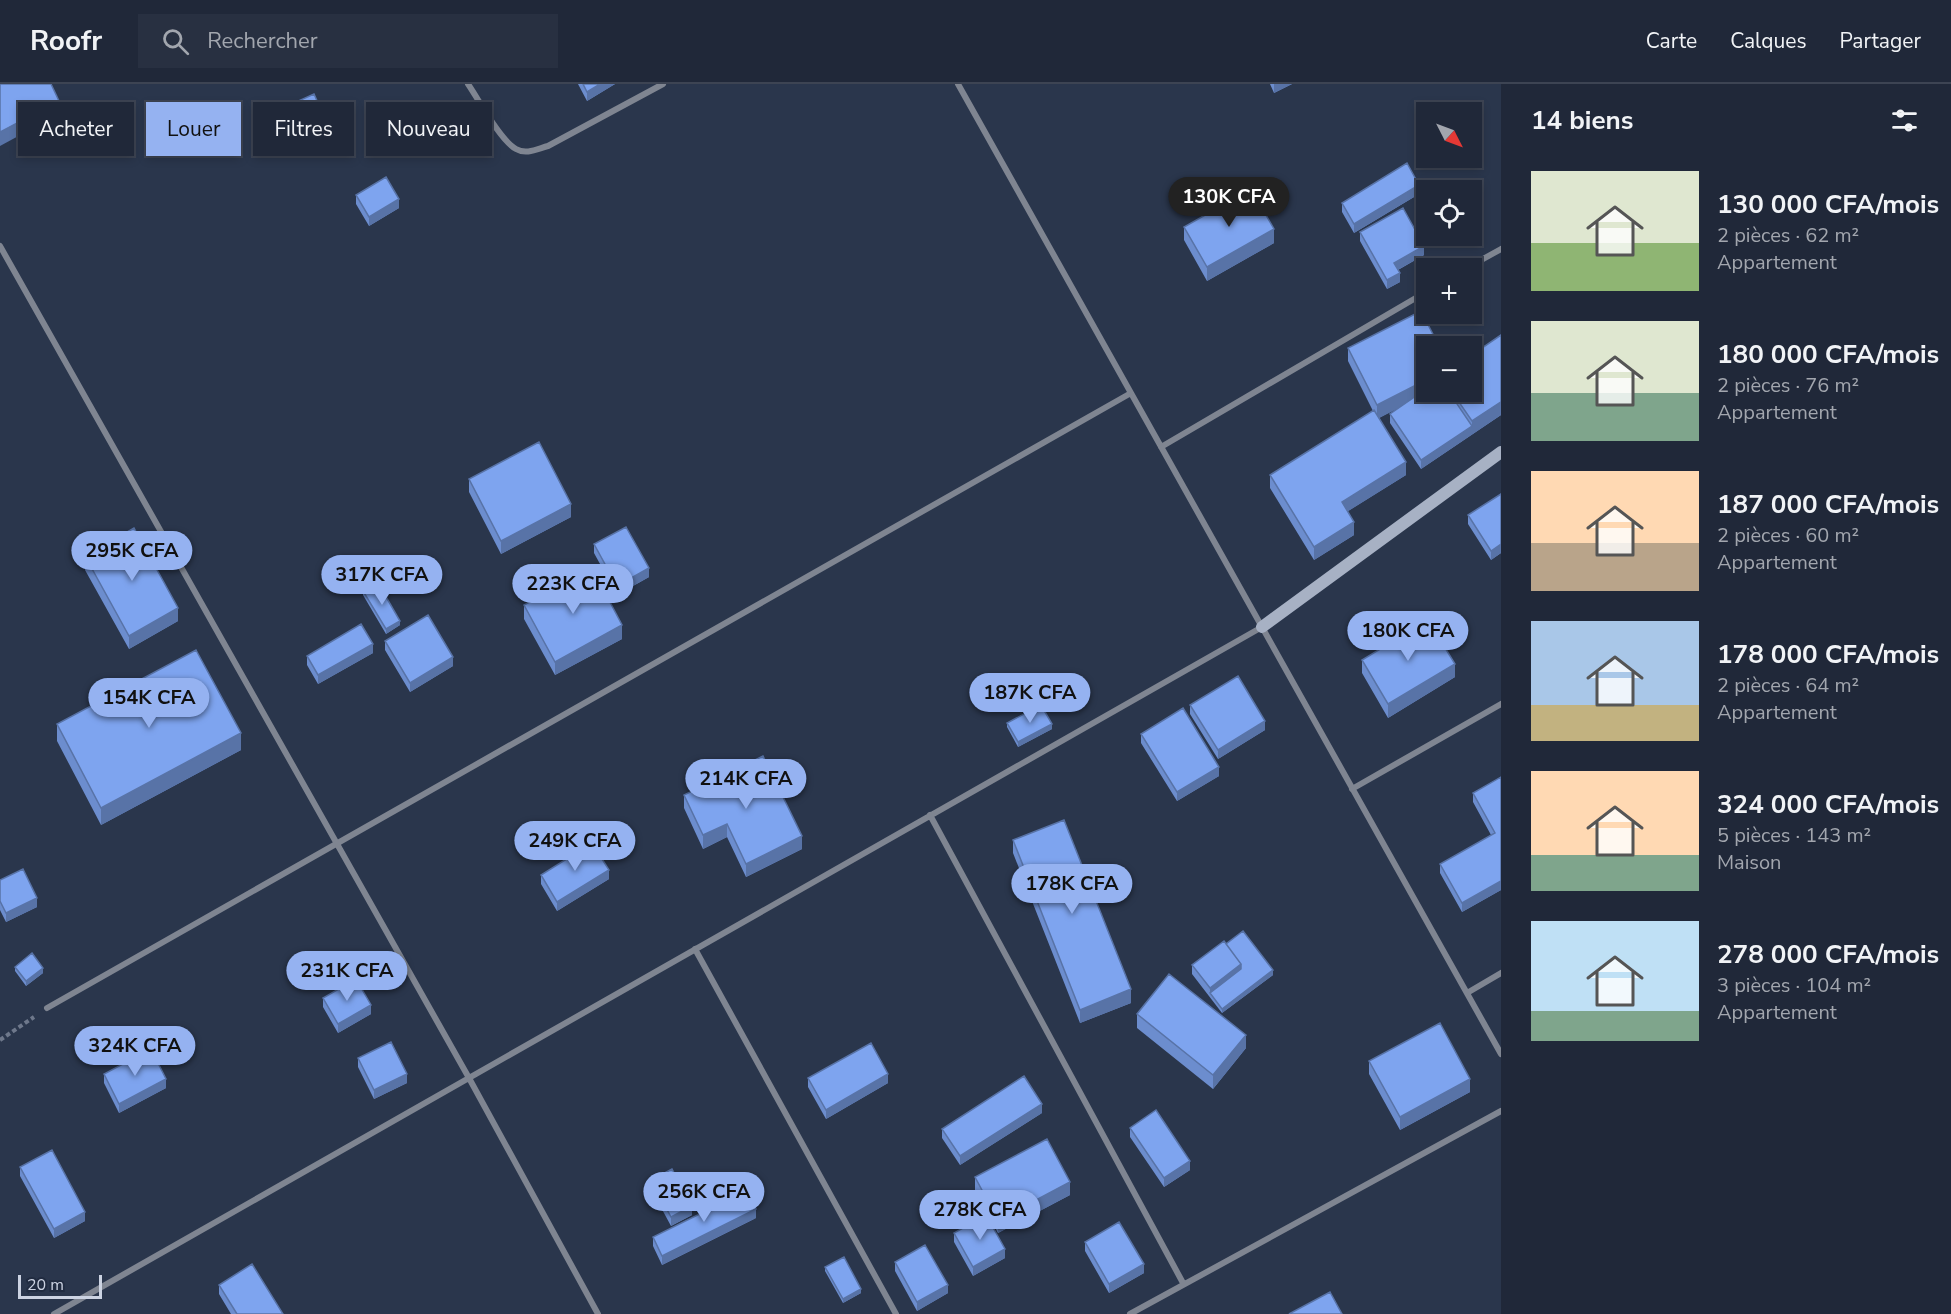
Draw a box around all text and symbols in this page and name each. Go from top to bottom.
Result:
search box [138,14,558,68]
text: Roofr [30,22,102,60]
icon: search [159,25,192,58]
text: Rechercher [207,26,318,56]
text: Carte [1646,27,1697,55]
text: Calques [1730,27,1807,55]
text: Partager [1840,27,1921,55]
chip: Acheter [18,102,134,156]
chip: Louer [146,102,241,156]
chip: Filtres [253,102,354,156]
chip: Nouveau [366,102,492,156]
north arrow [1416,102,1482,168]
map controls [1416,102,1482,402]
text: 14 biens [1531,103,1633,138]
icon: filters [1888,104,1921,137]
pin: 130K CFA [1167,177,1291,228]
button: locate [1416,180,1482,246]
text: 130K CFA [1182,183,1276,210]
text: 130 000 CFA/mois [1717,187,1939,222]
icon: home [1579,195,1651,267]
text: 2 pièces · 62 m² [1717,222,1859,249]
text: Appartement [1717,249,1837,276]
button: + [1416,258,1482,324]
button: − [1416,336,1482,402]
text: 180 000 CFA/mois [1717,337,1939,372]
icon: home [1579,345,1651,417]
text: 2 pièces · 76 m² [1717,372,1859,399]
text: Appartement [1717,399,1837,426]
text: 187 000 CFA/mois [1717,487,1939,522]
icon: home [1579,495,1651,567]
text: 2 pièces · 60 m² [1717,522,1859,549]
pin: 295K CFA [70,531,194,582]
text: 295K CFA [85,537,179,564]
text: Appartement [1717,549,1837,576]
pin: 317K CFA [320,555,444,606]
text: 317K CFA [335,561,429,588]
pin: 223K CFA [511,564,635,615]
text: 223K CFA [526,570,620,597]
pin: 180K CFA [1346,611,1470,662]
text: 180K CFA [1361,617,1455,644]
text: 178 000 CFA/mois [1717,637,1939,672]
icon: home [1579,645,1651,717]
text: 2 pièces · 64 m² [1717,672,1859,699]
pin: 187K CFA [968,673,1092,724]
pin: 154K CFA [87,678,211,729]
text: 187K CFA [983,679,1077,706]
text: 154K CFA [102,684,196,711]
text: Appartement [1717,699,1837,726]
pin: 214K CFA [684,759,808,810]
text: 214K CFA [699,765,793,792]
text: 324 000 CFA/mois [1717,787,1939,822]
icon: home [1579,795,1651,867]
pin: 249K CFA [513,821,637,872]
text: 5 pièces · 143 m² [1717,822,1871,849]
text: 249K CFA [528,827,622,854]
text: Maison [1717,849,1781,876]
pin: 178K CFA [1010,864,1134,915]
text: 178K CFA [1025,870,1119,897]
text: 278 000 CFA/mois [1717,937,1939,972]
icon: home [1579,945,1651,1017]
pin: 231K CFA [285,951,409,1002]
text: 231K CFA [300,957,394,984]
text: 3 pièces · 104 m² [1717,972,1871,999]
text: Appartement [1717,999,1837,1026]
pin: 324K CFA [73,1026,197,1077]
text: 324K CFA [88,1032,182,1059]
pin: 256K CFA [642,1172,766,1223]
text: 256K CFA [657,1178,751,1205]
pin: 278K CFA [918,1190,1042,1241]
text: 278K CFA [933,1196,1027,1223]
scale bar [18,1272,102,1300]
text: 20 m [27,1274,64,1296]

